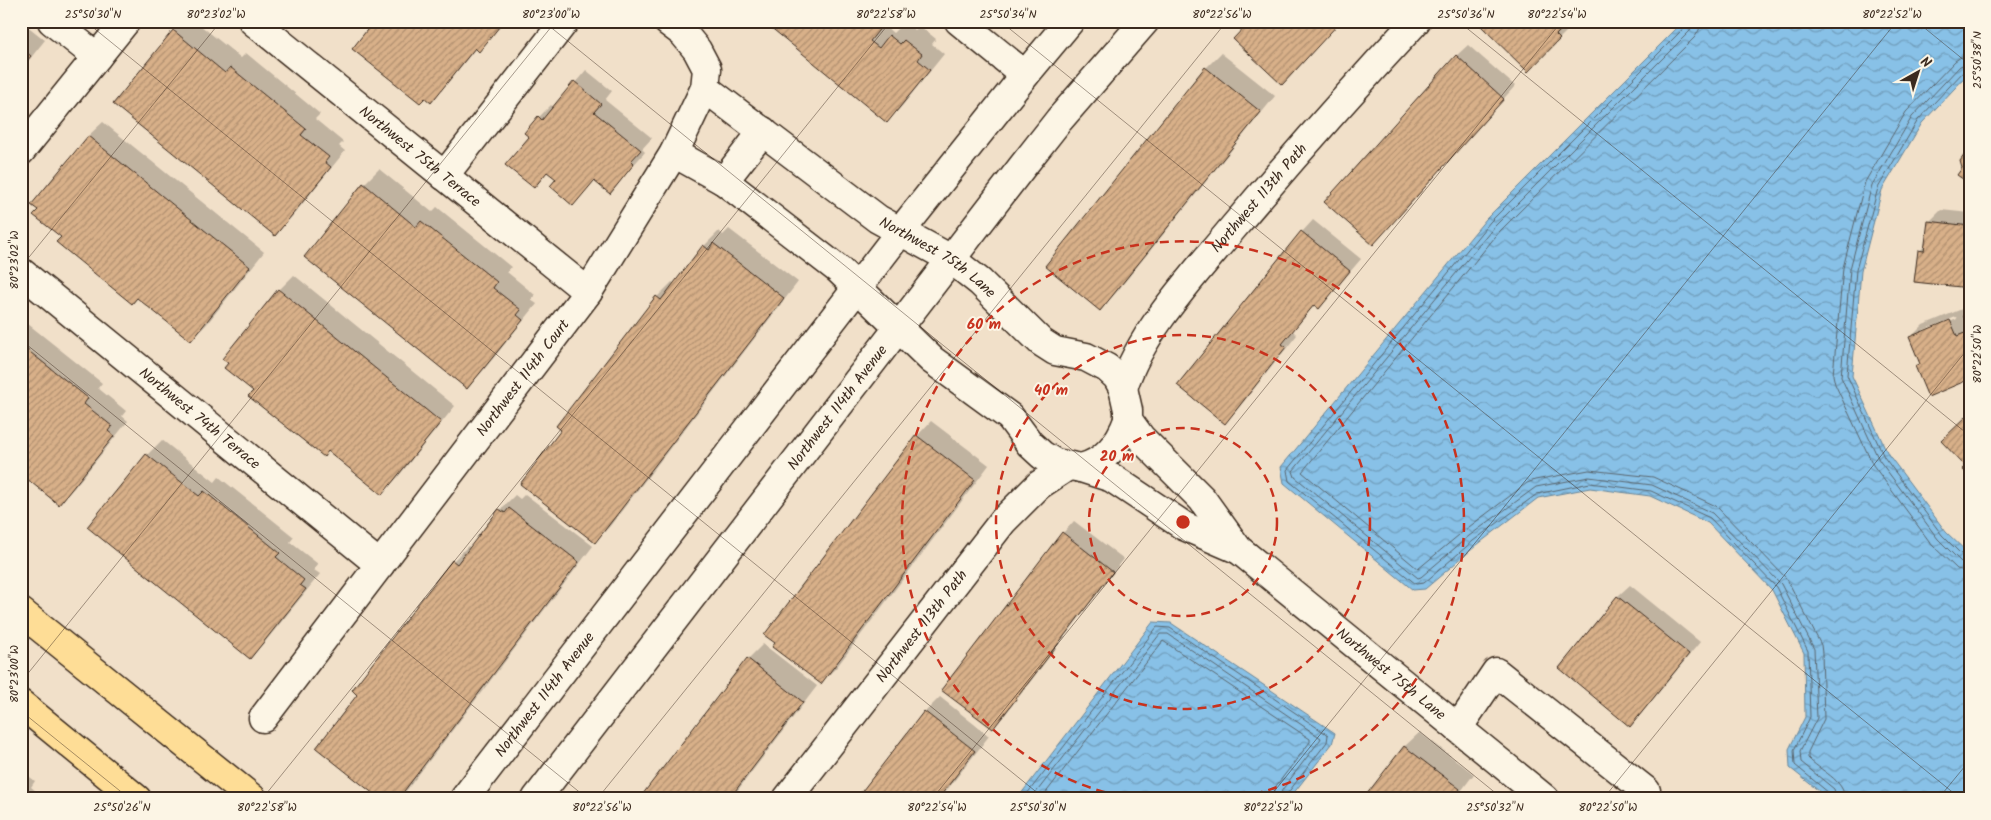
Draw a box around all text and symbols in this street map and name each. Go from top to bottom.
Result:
text: 25°50'30"N [65,5,121,24]
text: 80°23'02"W [186,5,246,24]
text: 80°23'00"W [522,5,580,24]
text: 80°22'58"W [856,5,916,24]
text: 25°50'34"N [979,5,1037,24]
text: 80°22'56"W [1192,5,1252,24]
text: 25°50'36"N [1437,5,1495,24]
text: 80°22'54"W [1527,5,1587,24]
text: 80°22'52"W [1862,5,1922,24]
text: 25°50'38"N [1968,31,1987,89]
north arrow [1894,48,1944,98]
text: N [1915,51,1936,74]
street label: Northwest 75th Terrace [353,100,486,214]
street label: Northwest 113th Path [1206,138,1314,259]
street label: Northwest 75th Lane [874,211,1001,304]
text: 80°23'02"W [5,230,24,290]
text: 60 m [967,313,1001,337]
street label: Northwest 114th Court [471,314,576,442]
text: 80°22'50"W [1968,325,1987,383]
street label: Northwest 114th Avenue [782,340,894,476]
street label: Northwest 74th Terrace [133,362,266,476]
text: 40 m [1034,379,1068,403]
text: 20 m [1100,445,1134,469]
centre of rings [1174,513,1192,531]
street label: Northwest 113th Path [870,565,974,688]
street label: Northwest 75th Lane [1330,622,1451,727]
street label: Northwest 114th Avenue [489,627,601,763]
text: 80°23'00"W [5,645,24,703]
text: 25°50'26"N [93,798,151,817]
text: 80°22'58"W [237,798,297,817]
text: 80°22'56"W [572,798,632,817]
text: 80°22'54"W [907,798,967,817]
text: 25°50'30"N [1010,798,1066,817]
text: 80°22'52"W [1243,798,1303,817]
text: 25°50'32"N [1466,798,1524,817]
text: 80°22'50"W [1579,798,1637,817]

